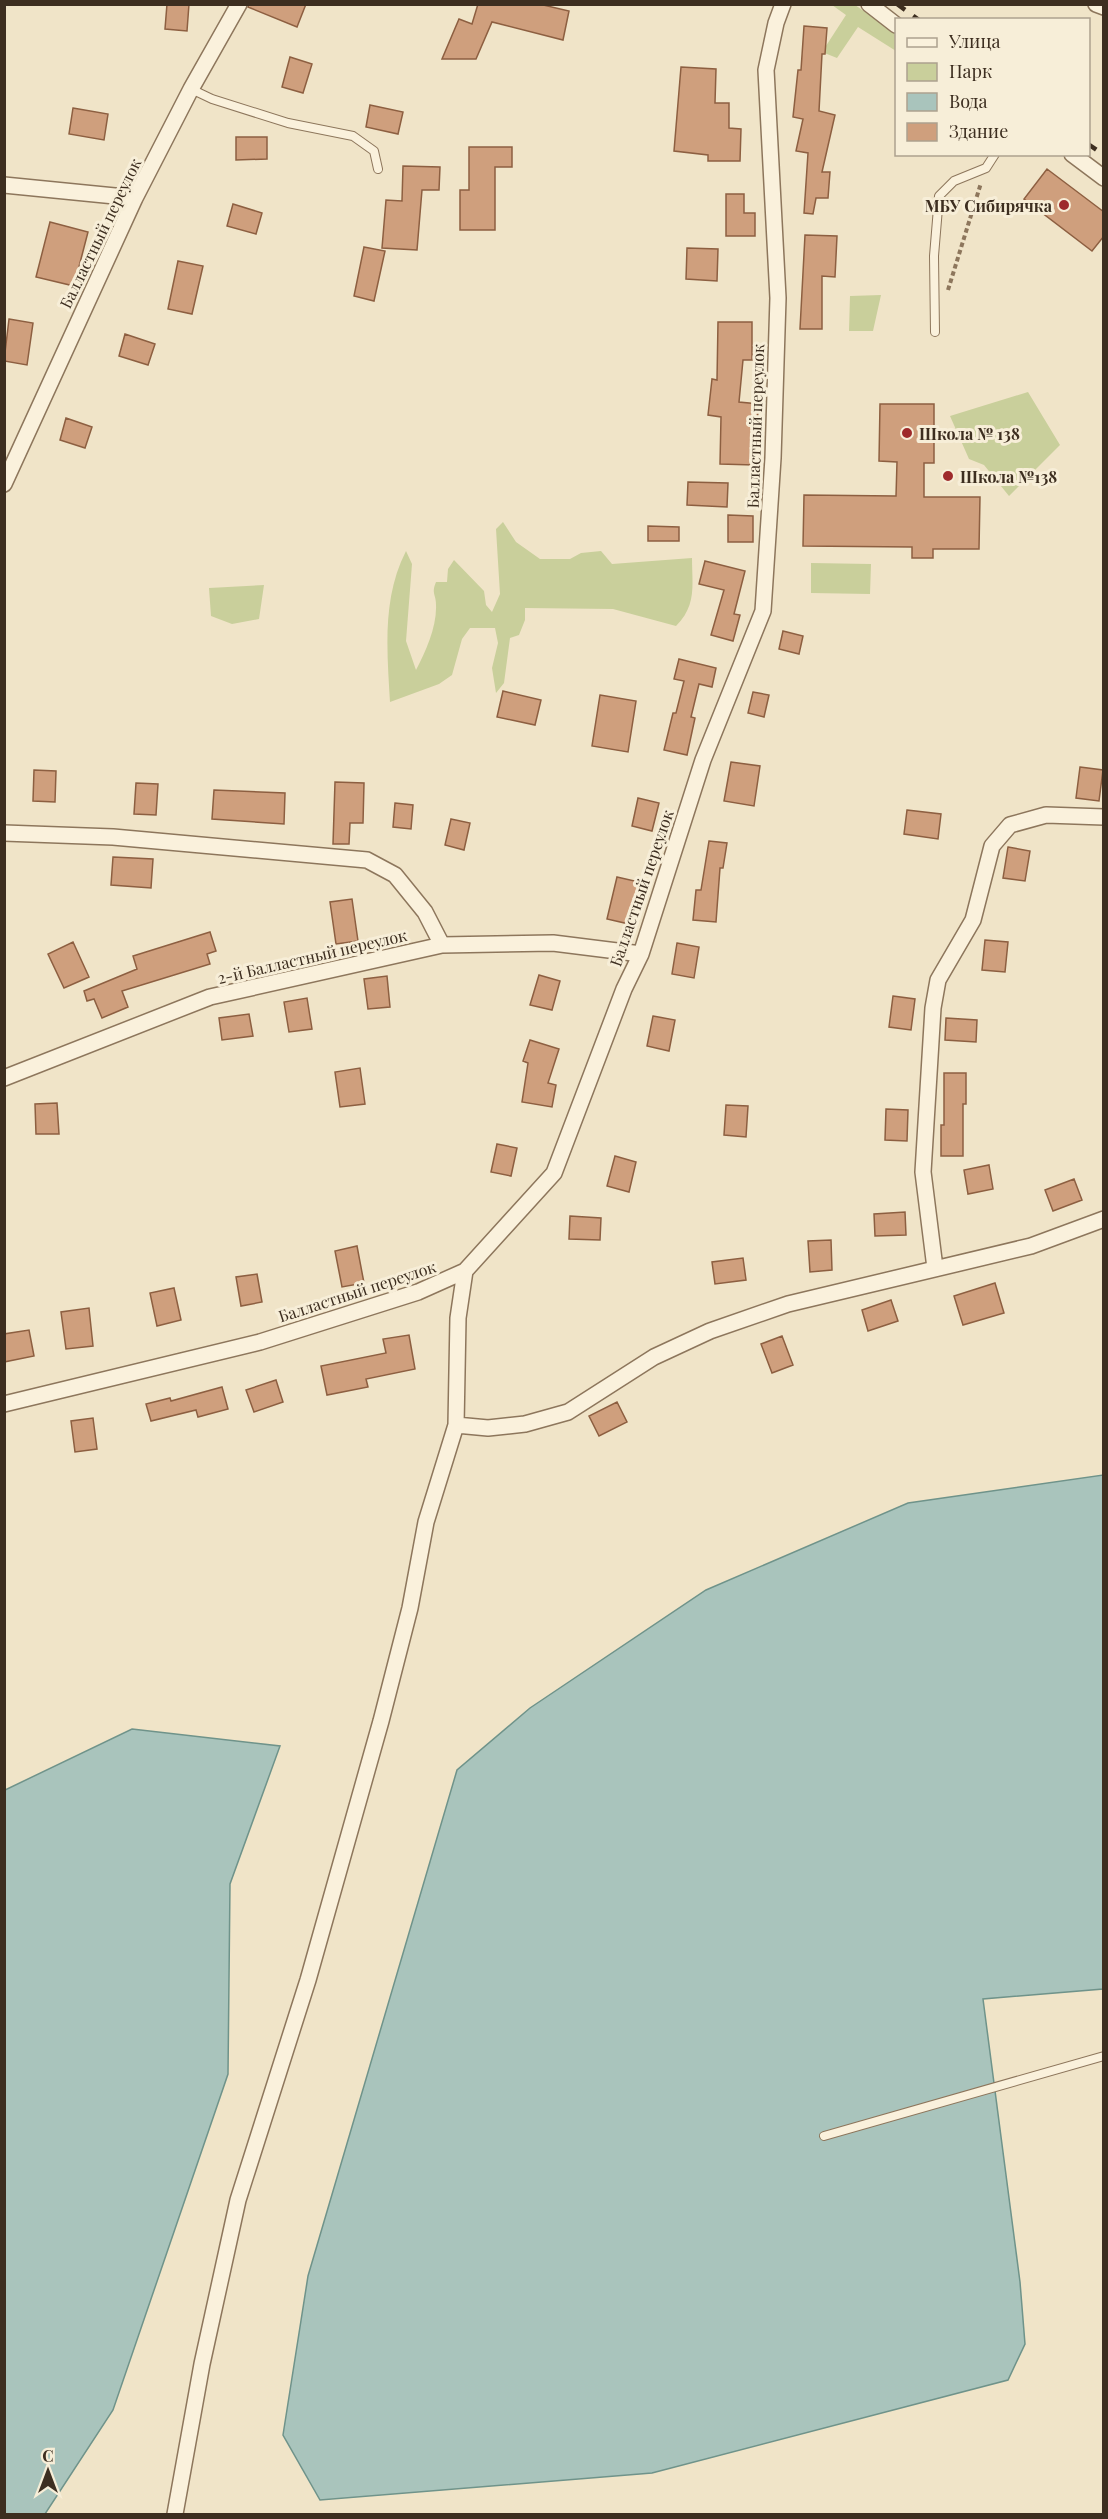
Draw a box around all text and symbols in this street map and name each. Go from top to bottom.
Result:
legend [895,18,1090,156]
text: Улица [948,29,1000,53]
text: Парк [949,59,992,83]
text: Вода [949,89,987,113]
text: Здание [949,119,1008,143]
street label: Балластный переулок [55,154,145,312]
place label: МБУ Сибирячка [925,195,1053,216]
marker: МБУ Сибирячка [1057,198,1071,212]
street label: Балластный переулок [742,343,768,509]
place label: Школа № 138 [919,423,1020,444]
marker: Школа № 138 [900,426,914,440]
place label: Школа №138 [960,466,1057,487]
marker: Школа №138 [941,469,955,483]
street label: Балластный переулок [604,807,678,969]
street label: 2-й Балластный переулок [215,924,409,988]
street label: Балластный переулок [276,1256,438,1326]
north arrow [18,2441,78,2501]
text: С [42,2445,54,2466]

